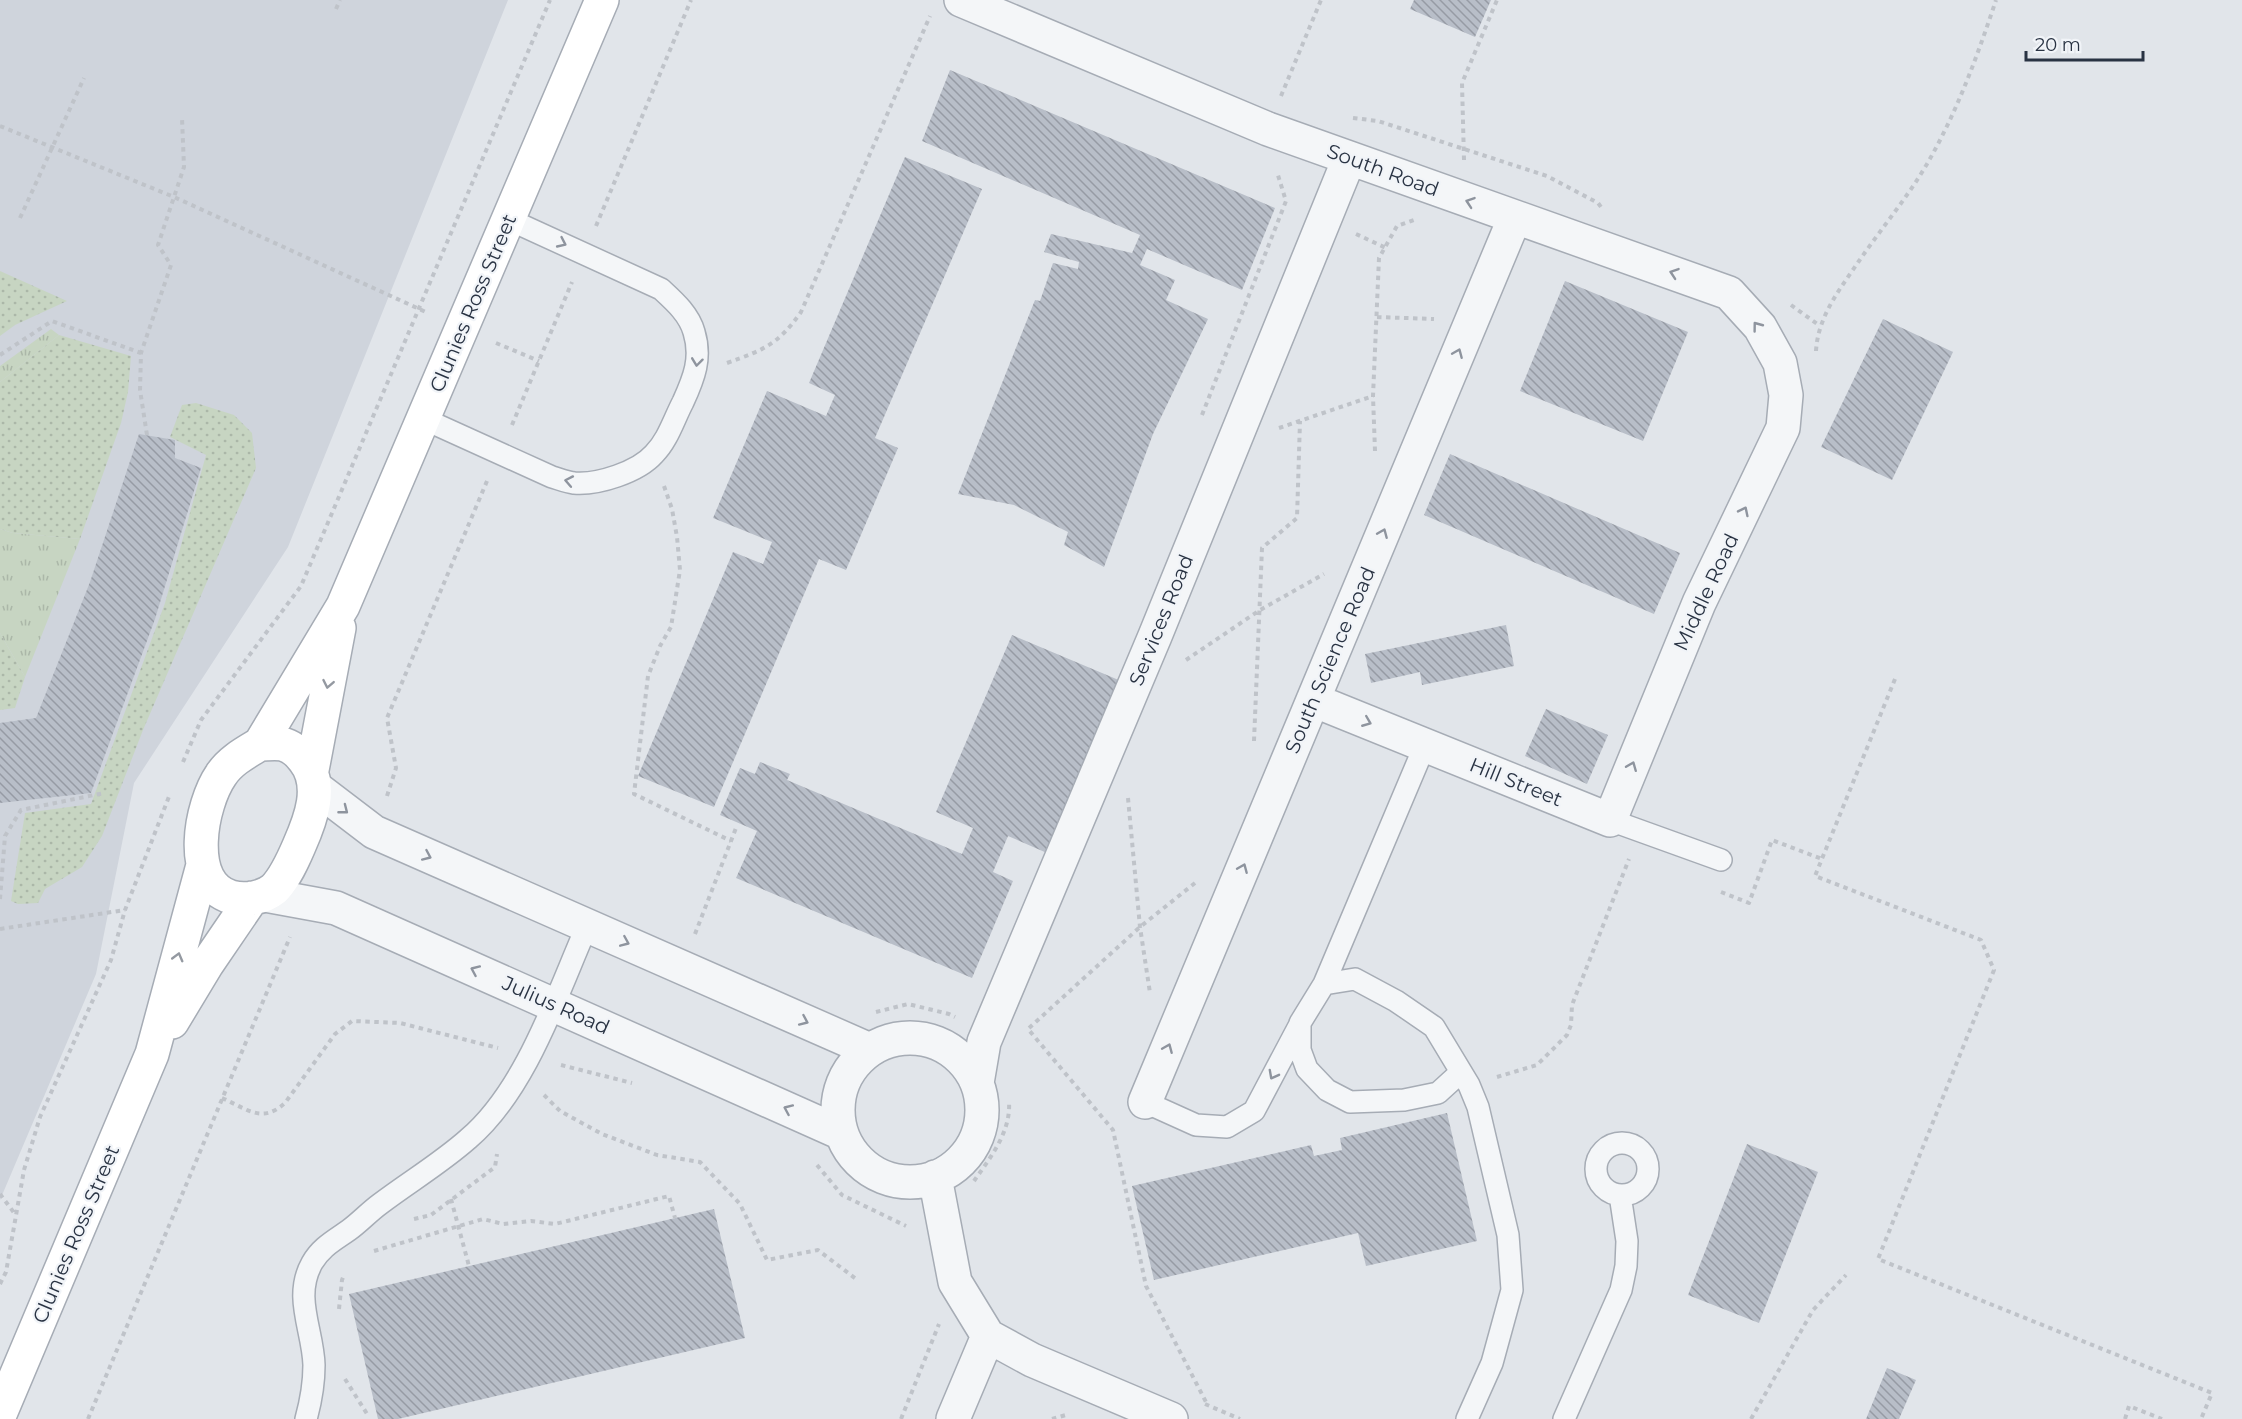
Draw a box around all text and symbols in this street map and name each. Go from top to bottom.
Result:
scale bar [2026,24,2143,62]
text: 20 m [2035,34,2081,56]
street label: South Road [1324,139,1442,201]
one-way arrow [1465,196,1476,209]
street label: Clunies Ross Street [425,210,521,396]
one-way arrow [555,236,566,248]
one-way arrow [1669,268,1680,281]
one-way arrow [1754,322,1765,333]
one-way arrow [1451,348,1463,359]
one-way arrow [691,358,703,367]
one-way arrow [564,475,574,488]
one-way arrow [1737,506,1749,517]
one-way arrow [1376,528,1388,539]
street label: Middle Road [1668,530,1744,654]
street label: Services Road [1124,551,1198,689]
street label: South Science Road [1280,563,1380,757]
one-way arrow [322,679,335,689]
one-way arrow [1361,715,1372,727]
street label: Hill Street [1466,752,1566,812]
one-way arrow [1625,761,1637,772]
one-way arrow [338,802,349,813]
one-way arrow [421,849,432,861]
one-way arrow [1236,864,1248,875]
one-way arrow [619,935,630,947]
one-way arrow [171,952,184,962]
one-way arrow [471,965,482,977]
street label: Julius Road [498,970,613,1039]
one-way arrow [797,1013,808,1025]
one-way arrow [1161,1043,1173,1054]
one-way arrow [1269,1068,1280,1079]
one-way arrow [783,1104,794,1116]
street label: Clunies Ross Street [28,1141,124,1327]

